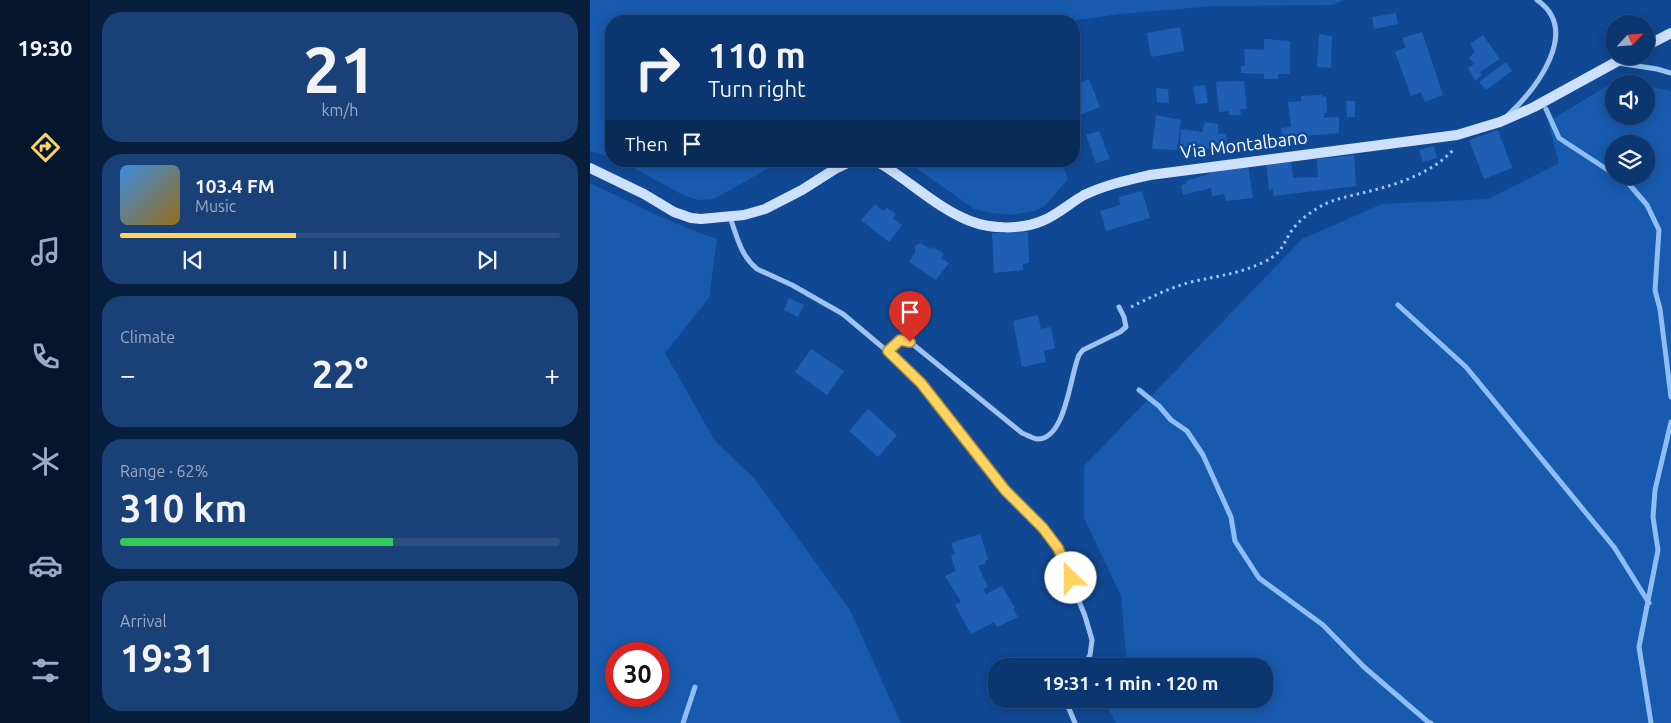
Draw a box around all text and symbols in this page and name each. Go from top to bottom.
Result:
north arrow [1605,15,1655,65]
map controls [1605,15,1655,185]
text: 21 [303,32,377,105]
text: 19:30 [17,35,73,60]
icon: right [625,35,690,100]
text: 110 m [708,35,806,75]
button: sound [1605,75,1655,125]
text: Turn right [708,76,806,101]
text: km/h [322,101,358,119]
street label: Via Montalbano [1179,126,1309,162]
icon: directions [28,130,63,165]
icon: arrive [678,130,706,158]
text: Then [625,133,668,155]
button: layers [1605,135,1655,185]
text: 103.4 FM [195,175,275,197]
text: Music [195,197,236,215]
icon: music [28,234,63,269]
icon: previous [179,246,207,274]
icon: pause [326,246,354,274]
icon: next [473,246,501,274]
pin [889,291,931,342]
icon: arrive [896,298,924,326]
text: Climate [120,328,175,346]
icon: phone [28,339,63,374]
text: 22° [312,353,368,395]
text: − [120,359,136,390]
text: + [544,359,560,390]
icon: climate [28,444,63,479]
text: Range · 62% [120,462,208,480]
text: 310 km [120,487,247,529]
icon: car [28,548,63,583]
position arrow [1044,551,1096,603]
text: Arrival [120,612,167,630]
text: 19:31 [120,637,215,679]
speed limit sign: 30 [605,642,670,707]
icon: filters [28,653,63,688]
text: 19:31 · 1 min · 120 m [1043,672,1218,694]

